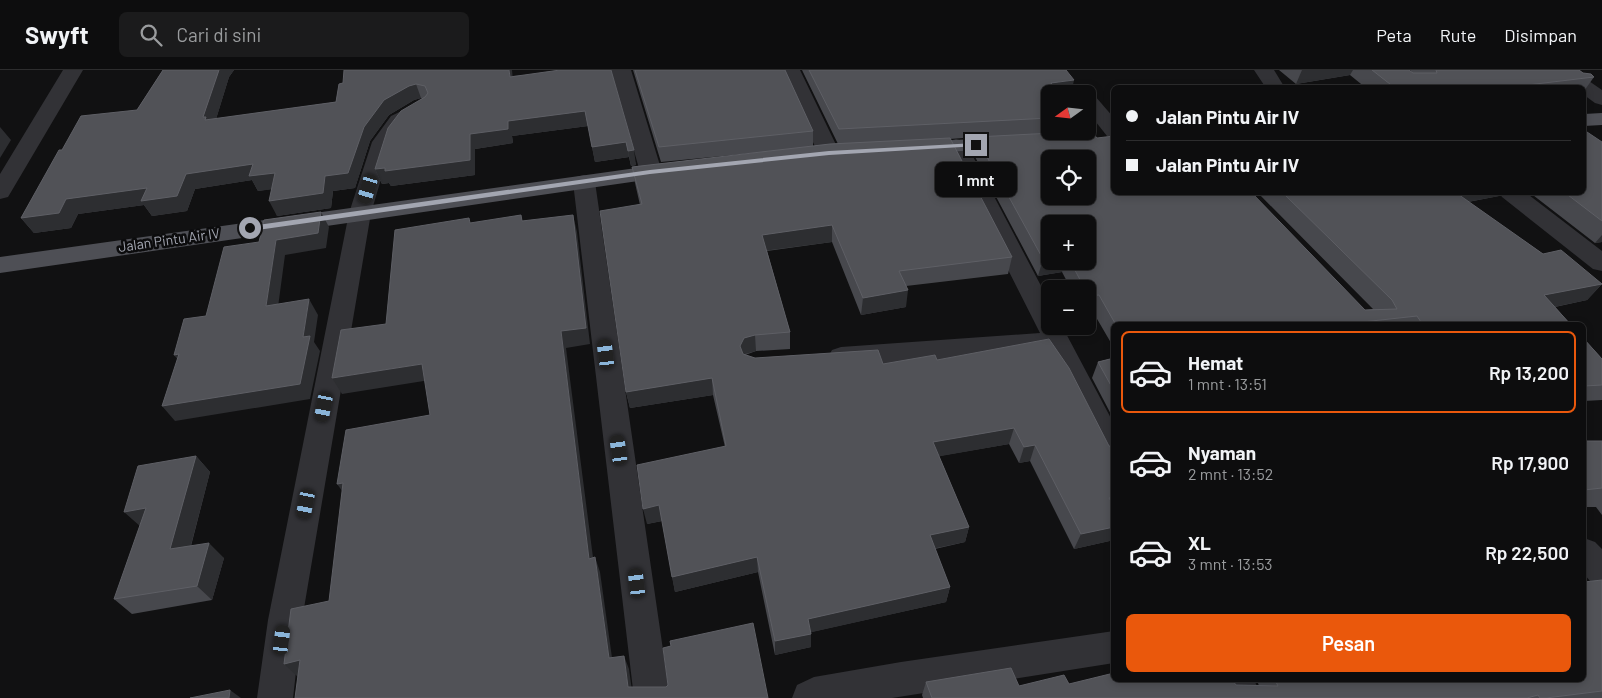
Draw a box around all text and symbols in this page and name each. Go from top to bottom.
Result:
search box [119,12,469,57]
text: Swyft [25,20,89,49]
icon: search [137,21,165,49]
text: Cari di sini [177,23,261,46]
text: Peta [1376,24,1412,46]
text: Rute [1440,24,1476,46]
text: Disimpan [1504,24,1577,46]
north arrow [1041,85,1096,140]
map controls [1041,85,1096,335]
text: Jalan Pintu Air IV [1156,105,1299,128]
route end [965,134,987,156]
button: locate [1041,150,1096,205]
text: Jalan Pintu Air IV [1156,153,1299,176]
callout: 1 mnt [935,162,1017,198]
text: 1 mnt [958,170,994,189]
car [356,172,379,206]
button: + [1041,215,1096,270]
route start [239,217,261,239]
street label: Jalan Pintu Air IV [117,224,221,255]
button: − [1041,280,1096,335]
car [596,338,615,370]
icon: car [1128,350,1173,395]
text: Hemat [1188,351,1243,374]
text: Rp 13,200 [1489,361,1569,384]
text: 1 mnt · 13:51 [1188,374,1267,393]
car [313,391,334,423]
car [609,434,628,466]
icon: car [1128,440,1173,485]
text: Nyaman [1188,441,1256,464]
text: Rp 17,900 [1491,451,1569,474]
text: 2 mnt · 13:52 [1188,464,1273,483]
car [295,488,316,520]
icon: car [1128,530,1173,575]
text: XL [1188,531,1211,554]
text: Rp 22,500 [1485,541,1569,564]
text: 3 mnt · 13:53 [1188,554,1273,573]
car [627,567,646,599]
button: Pesan [1126,614,1571,672]
car [272,624,291,656]

